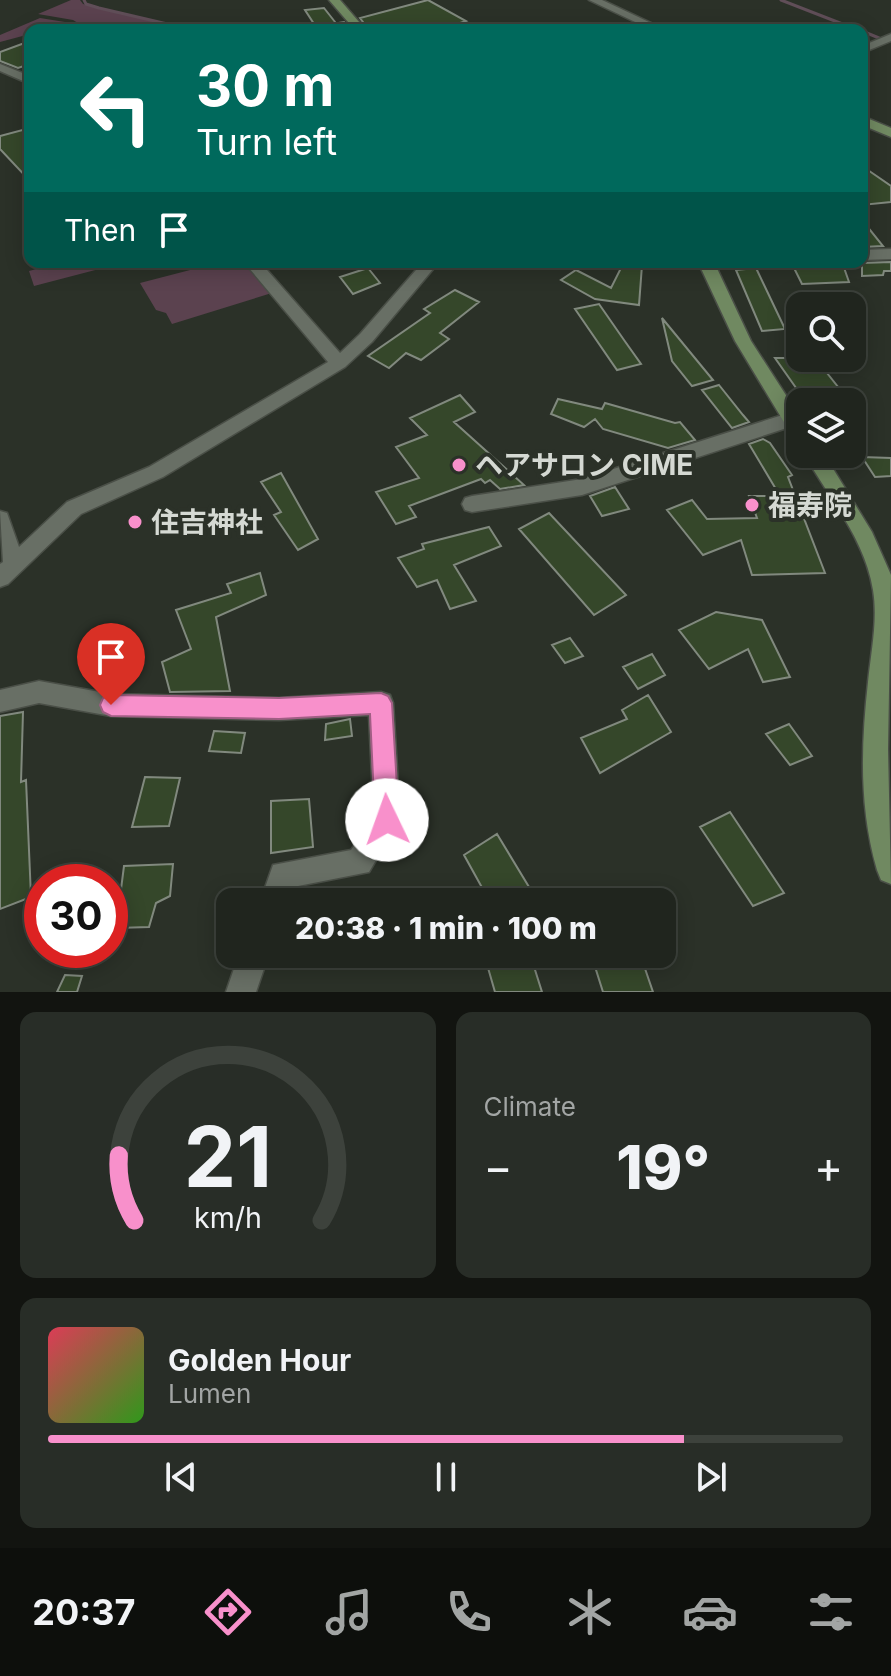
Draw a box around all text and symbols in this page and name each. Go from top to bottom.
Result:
text: 30 m [196,52,334,120]
icon: left [64,56,168,160]
text: Turn left [196,120,337,164]
icon: arrive [152,208,196,252]
text: Then [64,212,136,248]
map controls [786,292,866,468]
button: search [786,292,866,372]
button: layers [786,388,866,468]
place label: ヘアサロン CIME [475,448,693,482]
marker: ヘアサロン CIME [450,456,468,474]
place label: 福寿院 [768,488,852,522]
marker: 福寿院 [743,496,761,514]
place label: 住吉神社 [151,505,263,539]
marker: 住吉神社 [126,513,144,531]
pin [77,623,145,705]
icon: arrive [89,635,133,679]
position arrow [345,778,429,862]
speed limit sign: 30 [24,864,128,968]
text: 20:38 · 1 min · 100 m [295,910,597,946]
text: Climate [484,1091,576,1122]
text: 21 [184,1106,272,1207]
text: 19° [616,1131,710,1203]
text: − [484,1140,513,1194]
text: + [814,1140,843,1194]
text: km/h [194,1200,262,1235]
text: Golden Hour [168,1342,351,1378]
text: Lumen [168,1378,251,1409]
icon: previous [159,1455,203,1499]
icon: pause [424,1455,468,1499]
icon: next [689,1455,733,1499]
icon: directions [200,1584,256,1640]
icon: music [321,1584,377,1640]
icon: phone [441,1584,497,1640]
icon: climate [562,1584,618,1640]
icon: car [682,1584,738,1640]
icon: filters [803,1584,859,1640]
text: 20:37 [32,1590,135,1634]

